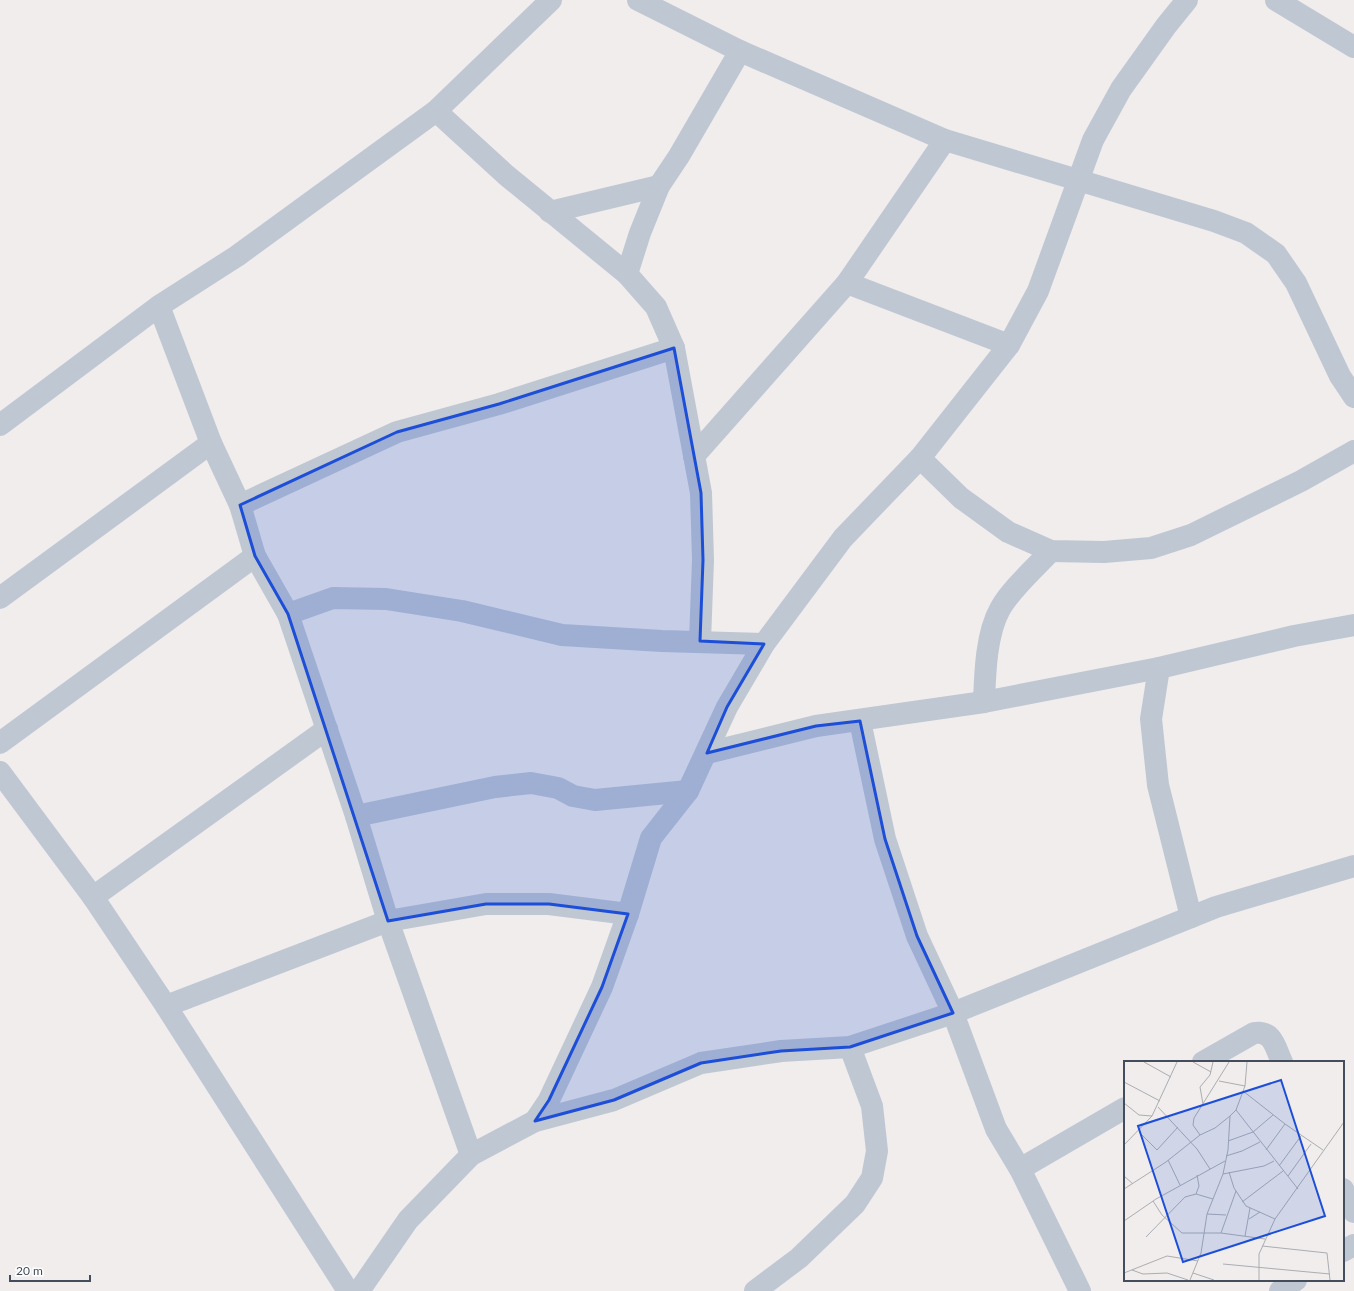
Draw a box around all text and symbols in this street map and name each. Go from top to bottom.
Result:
inset map [1124,1061,1344,1281]
scale bar [10,1257,90,1283]
text: 20 m [16,1263,43,1278]

